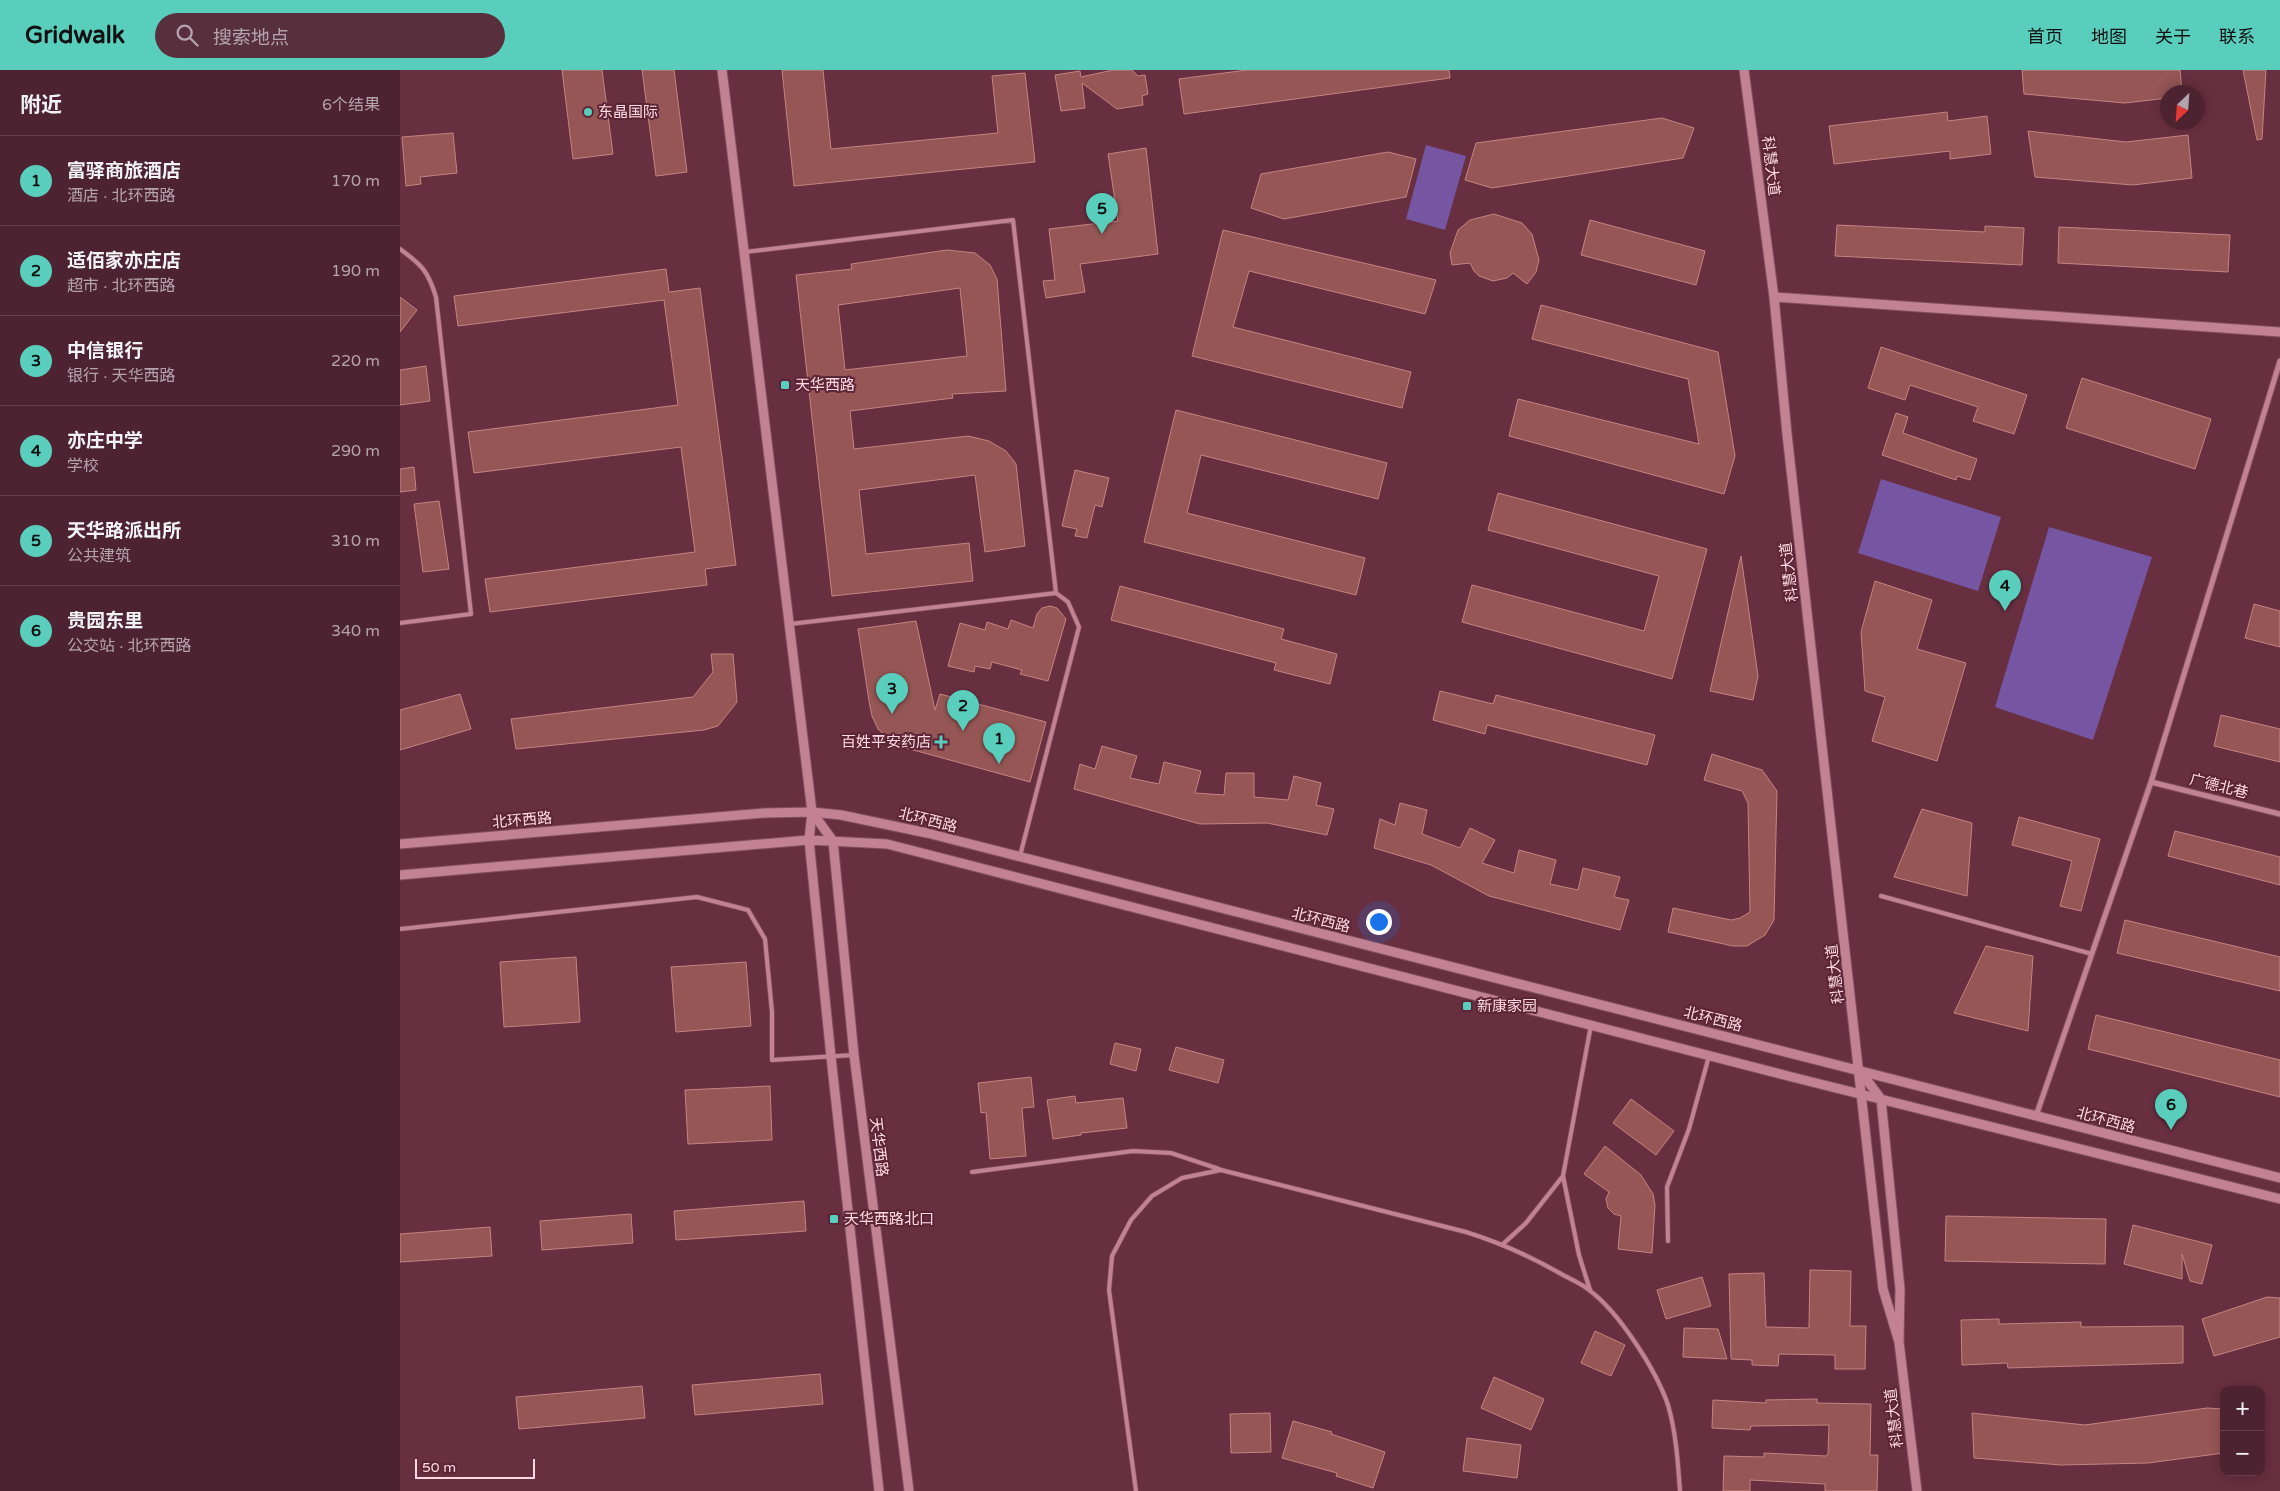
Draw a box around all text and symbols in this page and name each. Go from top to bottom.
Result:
search box [155,13,505,58]
text: Gridwalk [25,21,125,50]
icon: search [173,21,201,49]
text: 首页 [2027,26,2063,48]
text: 地图 [2091,26,2127,48]
text: 关于 [2155,26,2191,48]
text: 联系 [2219,26,2255,48]
text: 搜索地点 [213,27,289,49]
north arrow [2160,85,2205,130]
text: 附近 [20,93,62,118]
text: 6个结果 [322,95,380,115]
place label: 东晶国际 [598,103,658,121]
marker: 东晶国际 [582,106,594,118]
street label: 科慧大道 [1758,135,1784,197]
text: 富驿商旅酒店 [67,160,181,182]
text: 1 [31,171,41,191]
text: 170 m [331,171,380,191]
text: 酒店 · 北环西路 [67,186,175,206]
pin: 5 [1086,193,1118,234]
text: 适佰家亦庄店 [67,250,181,272]
text: 2 [31,261,41,281]
text: 190 m [331,261,380,281]
text: 超市 · 北环西路 [67,276,175,296]
text: 中信银行 [67,340,143,362]
text: 3 [31,351,41,371]
text: 220 m [331,351,380,371]
text: 银行 · 天华西路 [67,366,175,386]
place label: 天华西路 [795,376,855,394]
marker: 天华西路 [779,379,791,391]
text: 亦庄中学 [67,430,143,452]
text: 4 [31,441,41,461]
text: 290 m [331,441,380,461]
text: 学校 [67,456,99,476]
text: 天华路派出所 [67,520,181,542]
text: 5 [31,531,41,551]
text: 310 m [331,531,380,551]
street label: 科慧大道 [1776,541,1802,603]
text: 公共建筑 [67,546,131,566]
pin: 4 [1989,570,2021,611]
text: 贵园东里 [67,610,143,632]
text: 6 [31,621,41,641]
text: 340 m [331,621,380,641]
text: 公交站 · 北环西路 [67,636,191,656]
pin: 3 [876,673,908,714]
pin: 2 [947,690,979,731]
pin: 1 [983,723,1015,764]
place label: 百姓平安药店 [841,733,931,751]
marker: 百姓平安药店 [935,736,947,748]
street label: 广德北巷 [2188,770,2250,802]
street label: 北环西路 [897,804,959,836]
street label: 北环西路 [491,808,553,832]
street label: 北环西路 [1290,904,1352,936]
your location [1366,909,1392,935]
street label: 科慧大道 [1822,943,1848,1005]
place label: 新康家园 [1477,997,1537,1015]
marker: 新康家园 [1461,1000,1473,1012]
street label: 北环西路 [1682,1003,1744,1035]
pin: 6 [2155,1089,2187,1130]
street label: 北环西路 [2075,1104,2137,1136]
street label: 天华西路 [866,1116,892,1178]
place label: 天华西路北口 [844,1210,934,1228]
marker: 天华西路北口 [828,1213,840,1225]
map controls [2220,1386,2265,1476]
button: + [2220,1386,2265,1431]
street label: 科慧大道 [1881,1387,1907,1449]
button: − [2220,1431,2265,1476]
scale bar [415,1456,535,1479]
text: 50 m [422,1459,456,1476]

